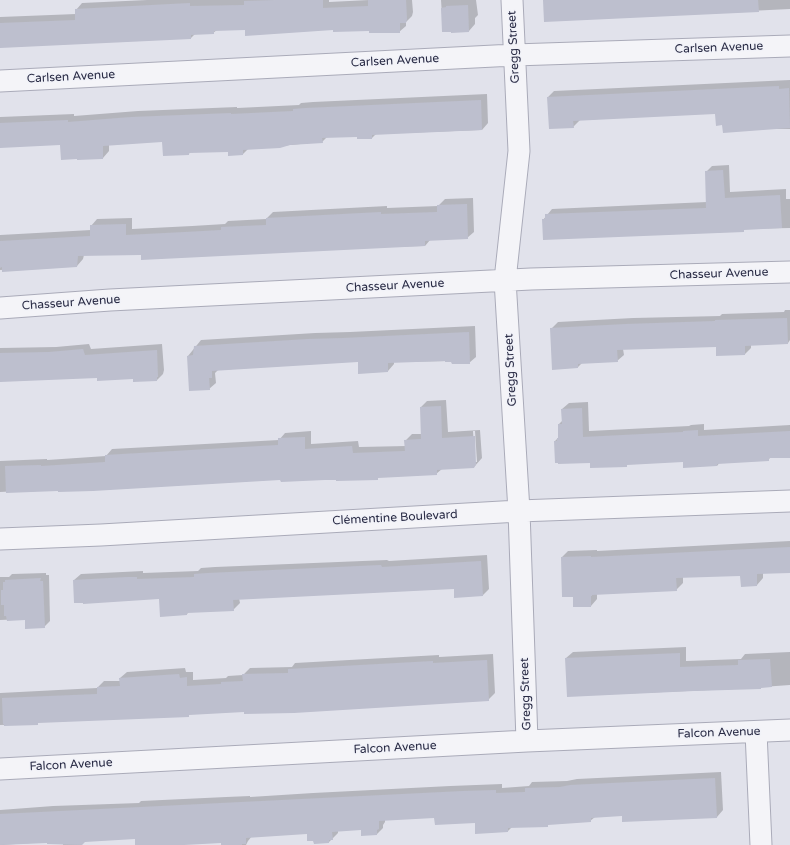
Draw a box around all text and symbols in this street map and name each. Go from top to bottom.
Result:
street label: Gregg Street [505,10,523,84]
street label: Carlsen Avenue [674,39,764,57]
street label: Carlsen Avenue [350,51,440,71]
street label: Carlsen Avenue [26,67,116,87]
street label: Chasseur Avenue [669,265,769,283]
street label: Chasseur Avenue [345,276,445,296]
street label: Chasseur Avenue [21,292,121,314]
street label: Gregg Street [502,333,520,407]
street label: Clémentine Boulevard [332,508,458,528]
street label: Gregg Street [518,657,534,731]
street label: Falcon Avenue [677,724,761,742]
street label: Falcon Avenue [353,739,437,757]
street label: Falcon Avenue [29,756,113,774]

